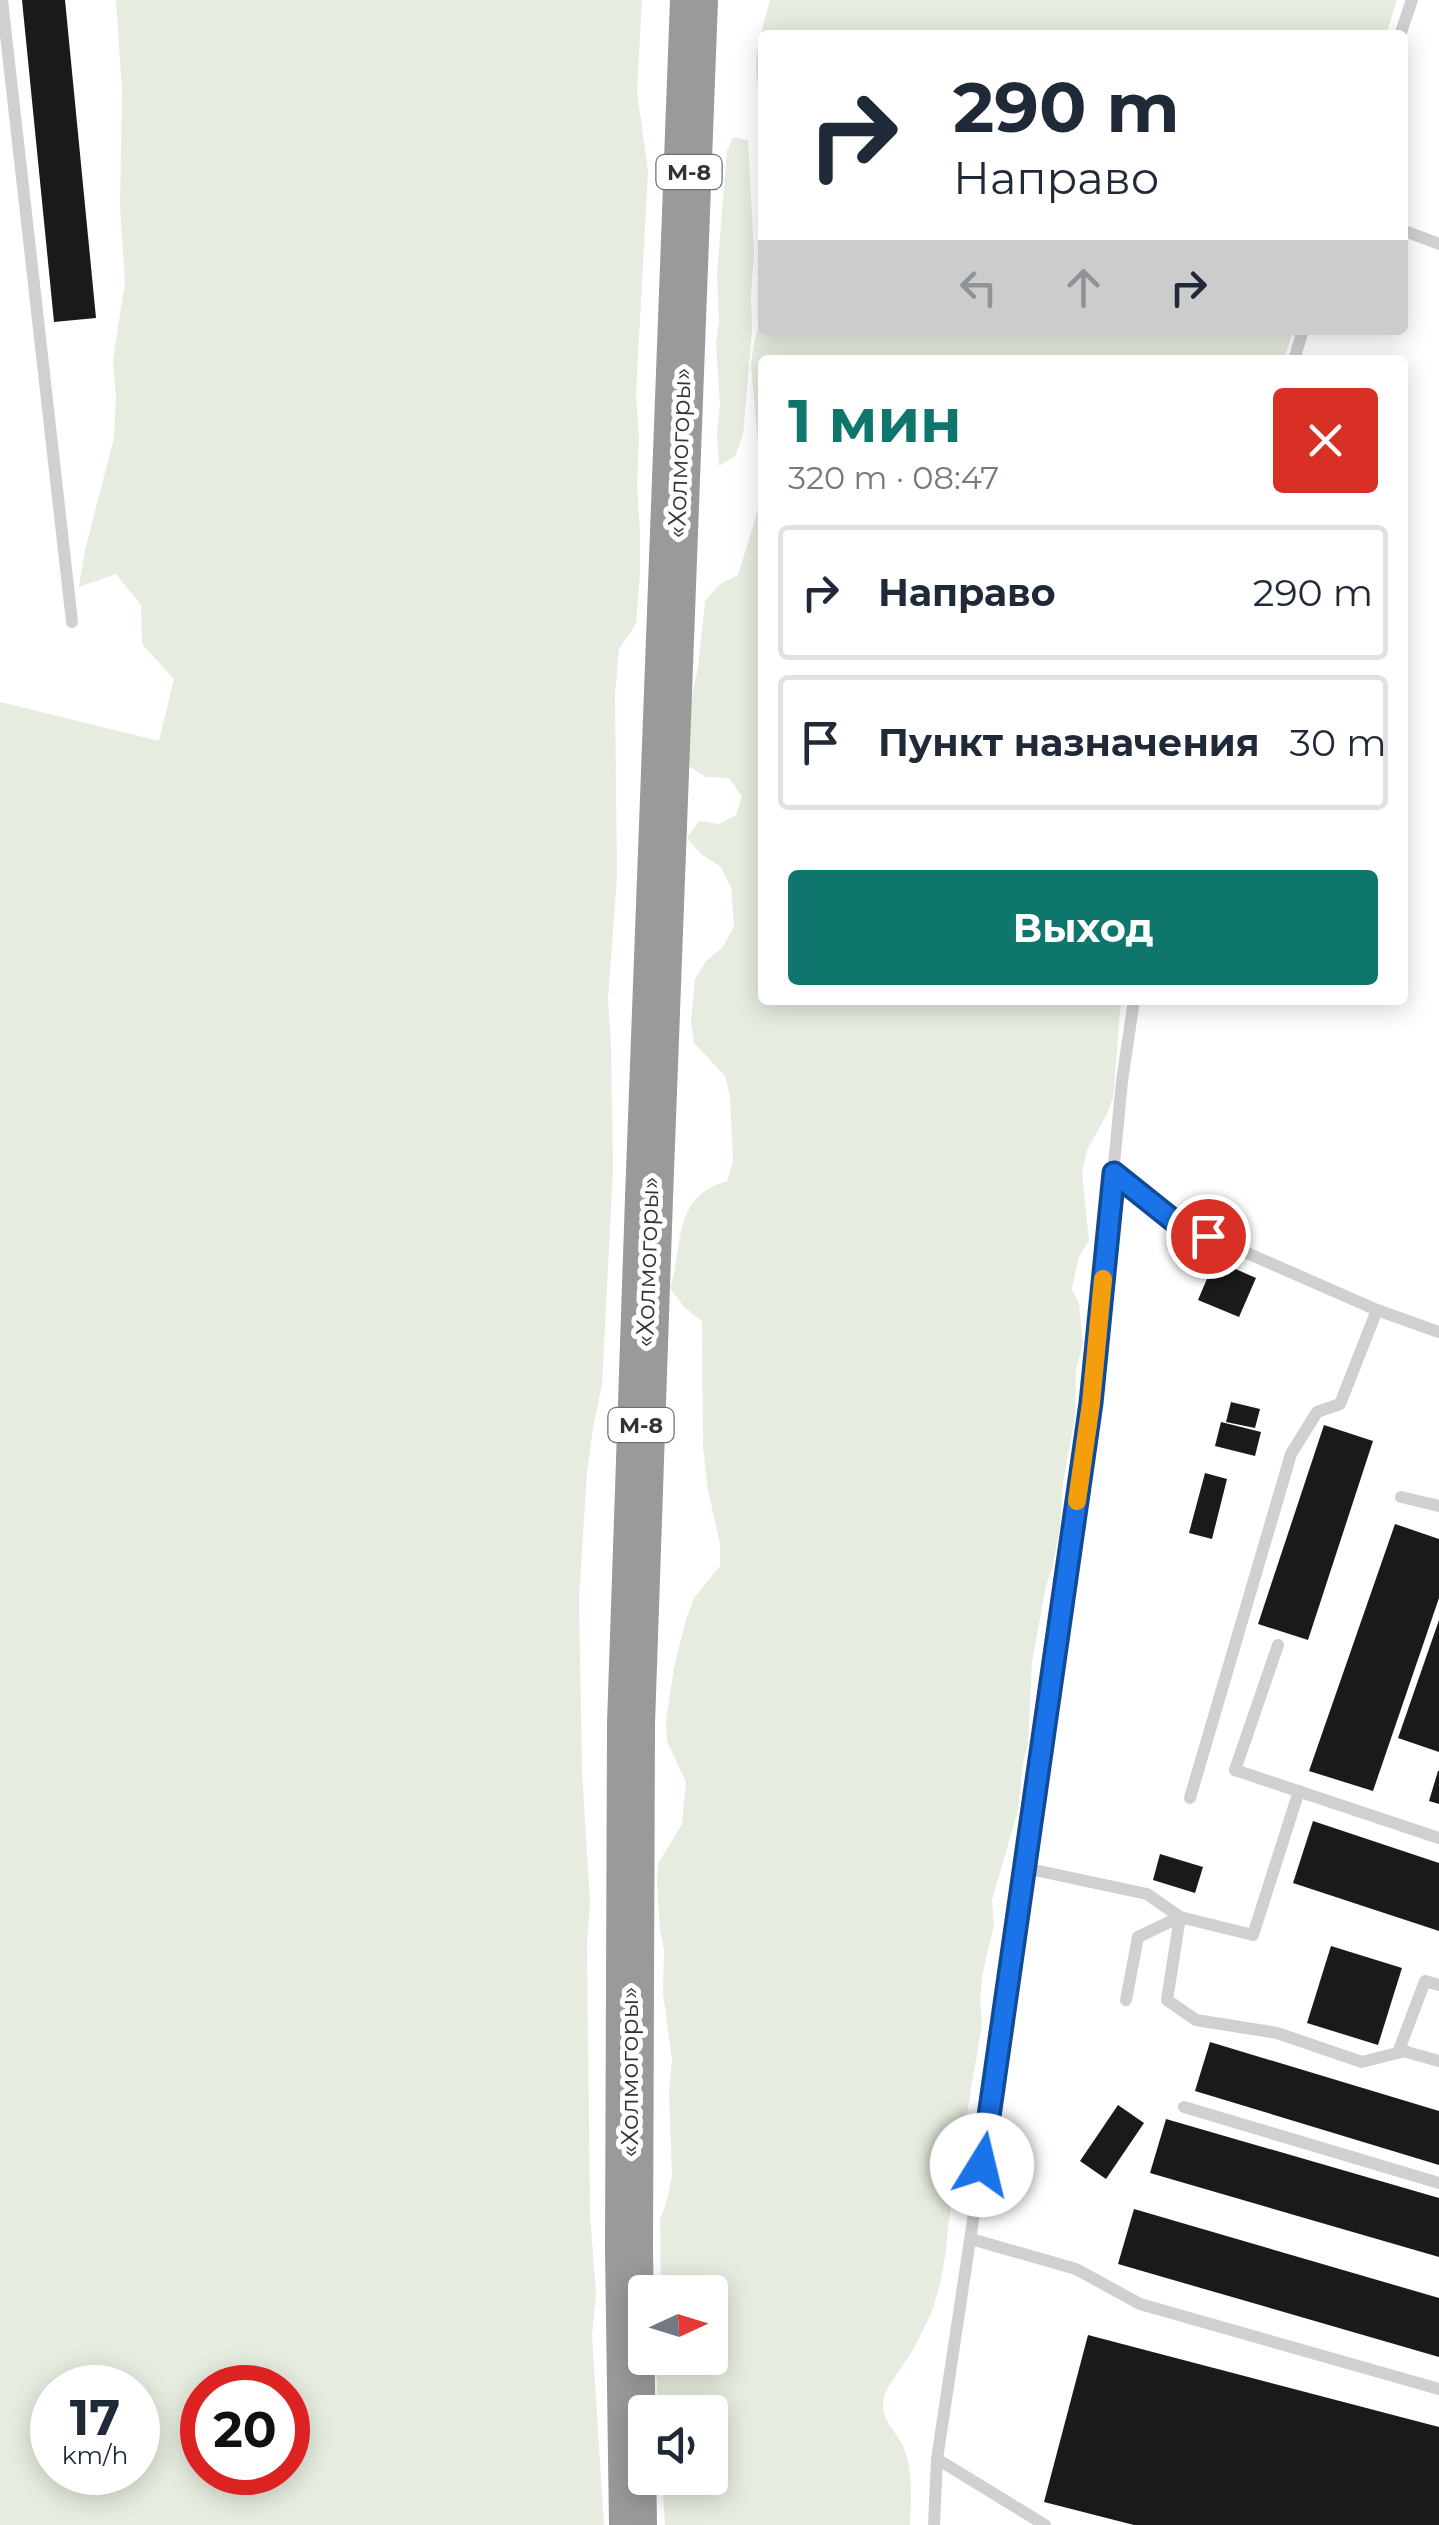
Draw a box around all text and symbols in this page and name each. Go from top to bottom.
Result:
text: 290 m [953,64,1180,150]
icon: right [788,70,918,200]
text: Направо [953,150,1159,205]
road number: М-8 [656,155,722,189]
icon: left [951,260,1006,315]
icon: ahead [1056,260,1111,315]
icon: right [1161,260,1216,315]
street label: «Холмогоры» [661,367,697,539]
text: 1 мин [788,384,962,457]
button: close [1273,388,1378,493]
text: 320 m · 08:47 [788,458,999,497]
icon: right [793,565,848,620]
text: Направо [878,569,1056,616]
text: 290 m [1253,569,1373,616]
icon: arrive [793,715,848,770]
text: Пункт назначения [878,719,1260,766]
text: 30 m [1290,719,1386,766]
button: Выход [788,870,1378,985]
street label: «Холмогоры» [629,1176,665,1348]
pin [1166,1194,1251,1279]
icon: arrive [1181,1209,1236,1264]
road number: М-8 [608,1408,674,1442]
street label: «Холмогоры» [614,1987,644,2157]
position arrow [930,2113,1034,2217]
north arrow [628,2275,728,2375]
map controls [628,2275,728,2495]
speed limit sign: 20 [180,2365,310,2495]
text: 17 [70,2387,120,2448]
button: sound [628,2395,728,2495]
text: km/h [62,2440,128,2470]

